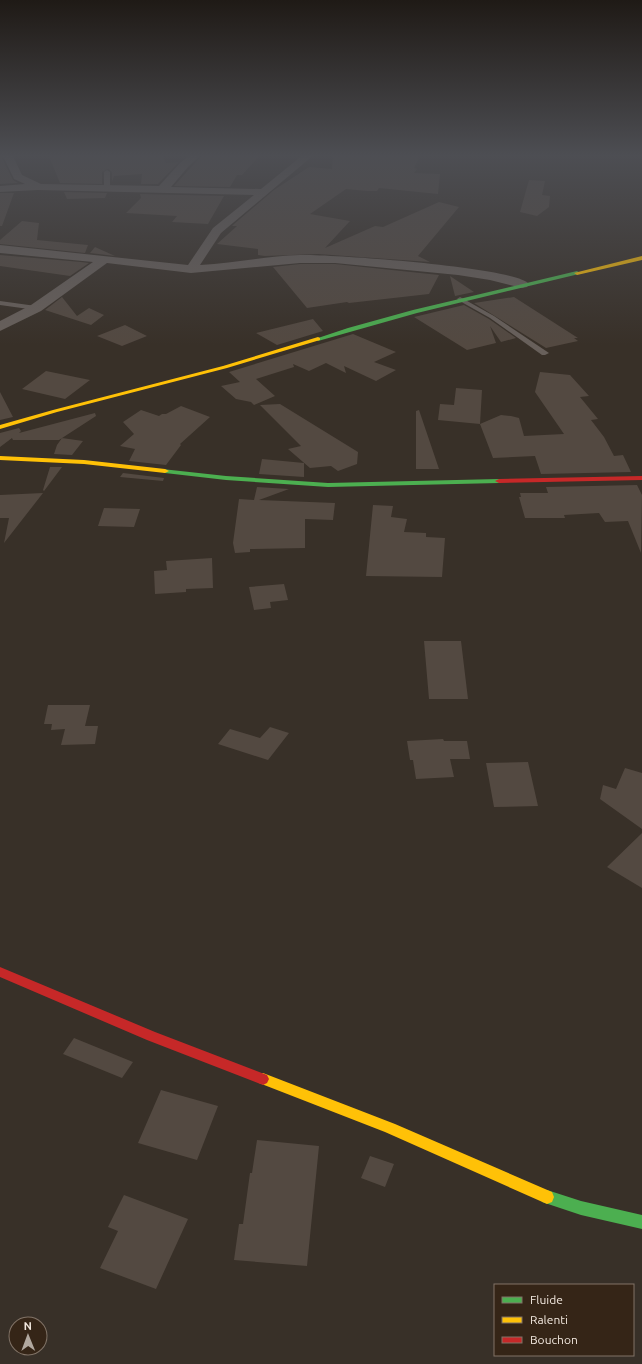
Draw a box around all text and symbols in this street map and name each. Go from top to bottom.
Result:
legend [494,1284,634,1356]
text: Fluide [530,1293,563,1306]
text: Ralenti [530,1313,568,1326]
north arrow [8,1316,48,1356]
text: N [24,1320,32,1332]
text: Bouchon [530,1333,578,1346]

